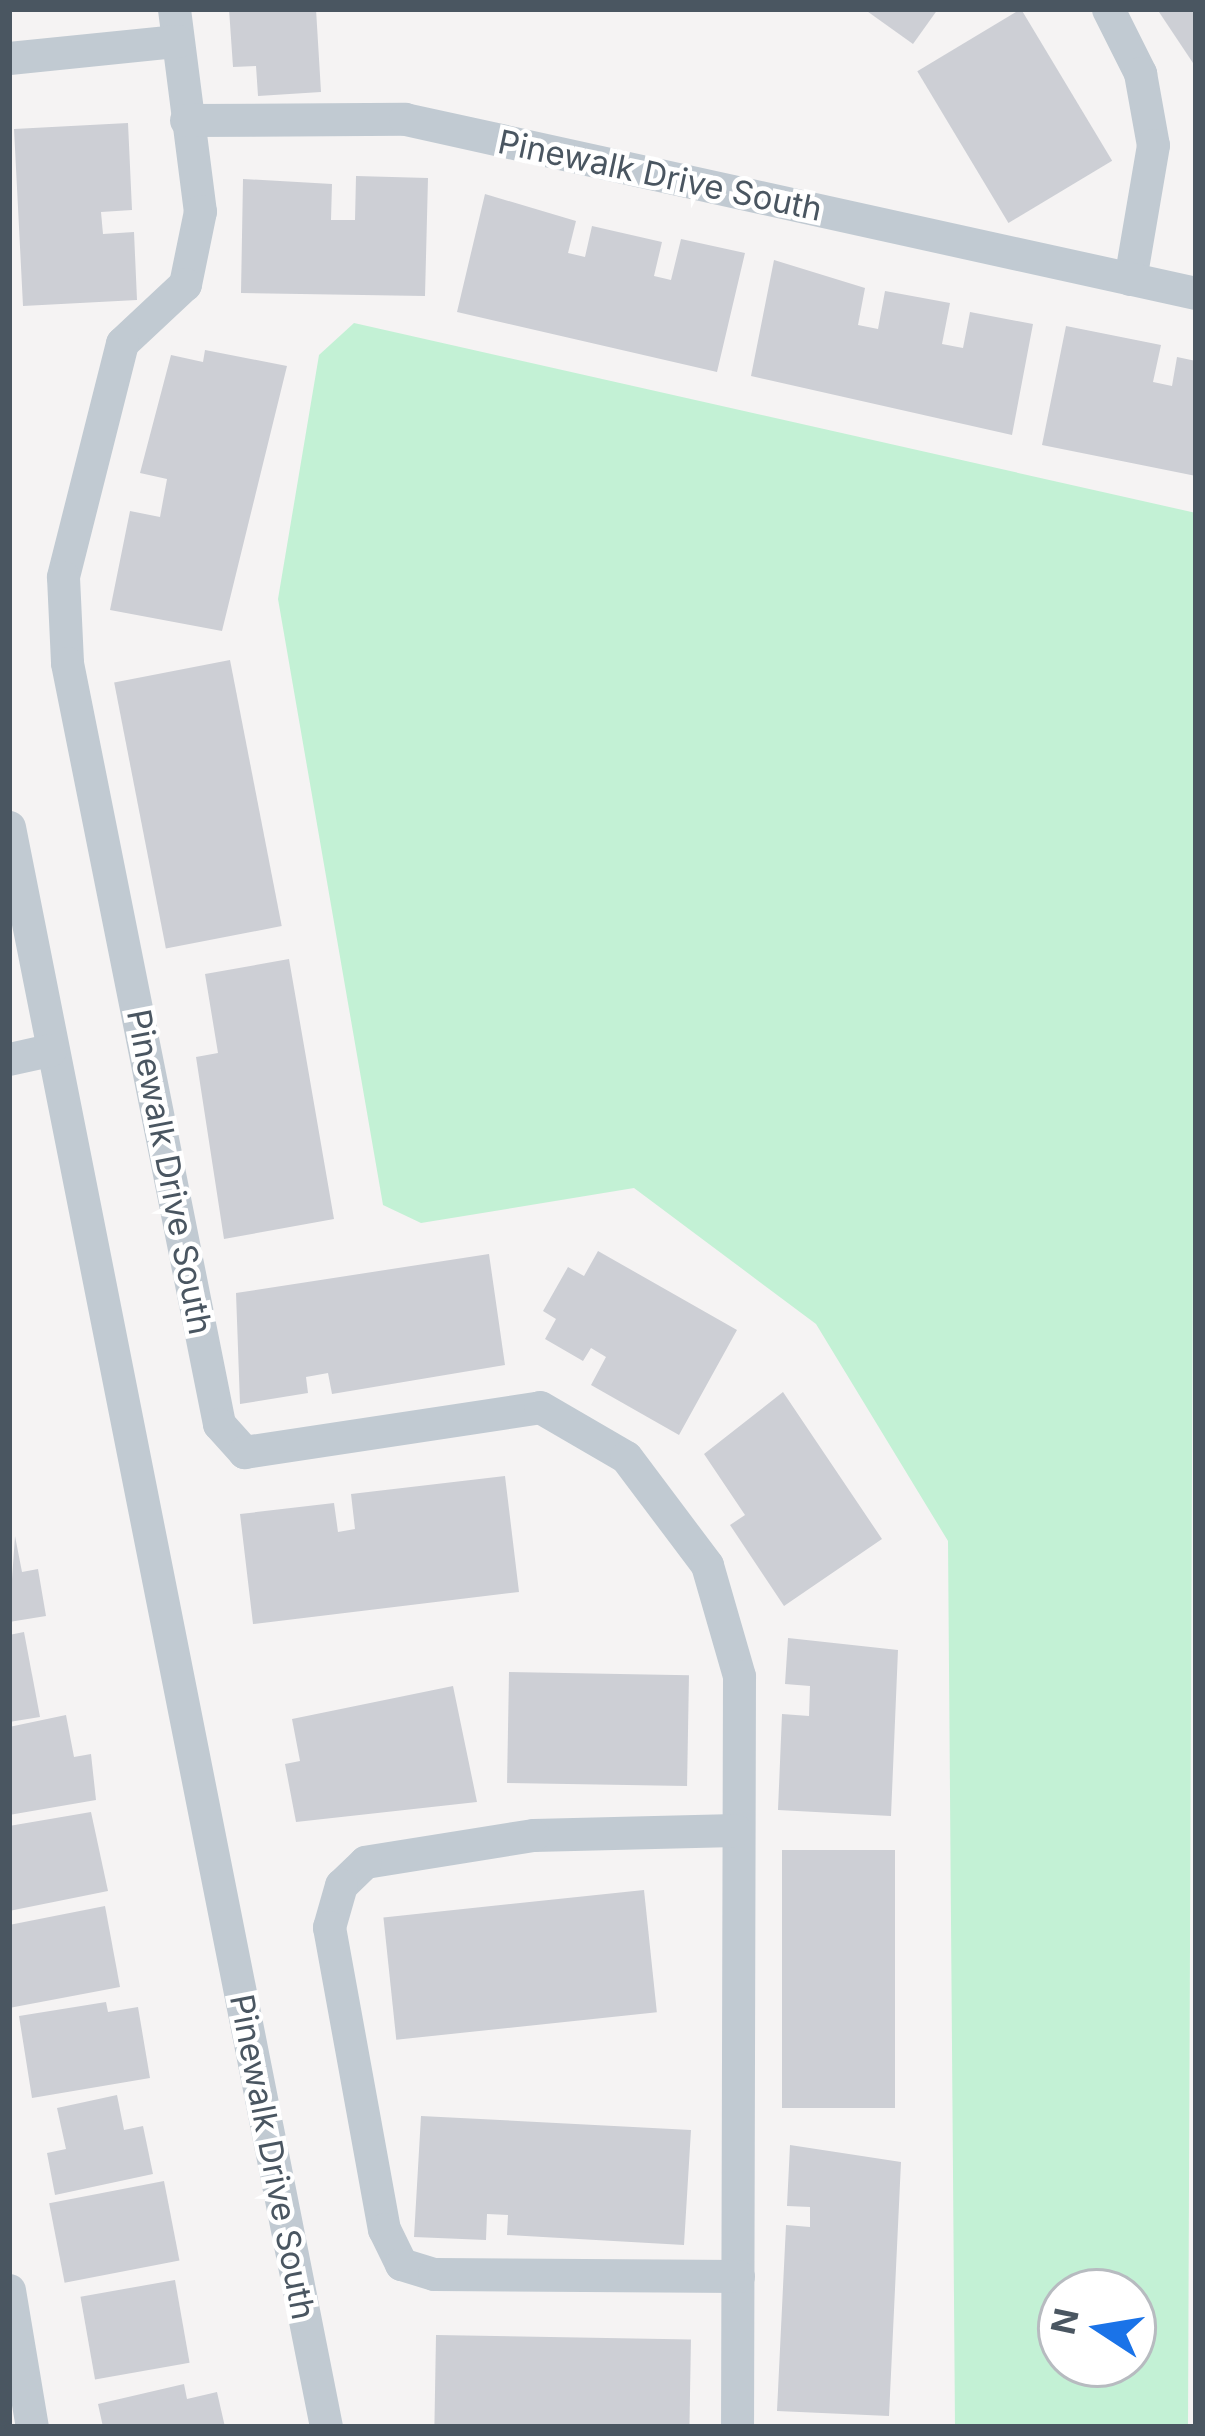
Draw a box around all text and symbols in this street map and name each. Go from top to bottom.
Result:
street label: Pinewalk Drive South [494,122,826,230]
street label: Pinewalk Drive South [118,1006,220,1338]
street label: Pinewalk Drive South [221,1991,323,2323]
north arrow [1037,2268,1157,2388]
text: N [1043,2305,1087,2338]

